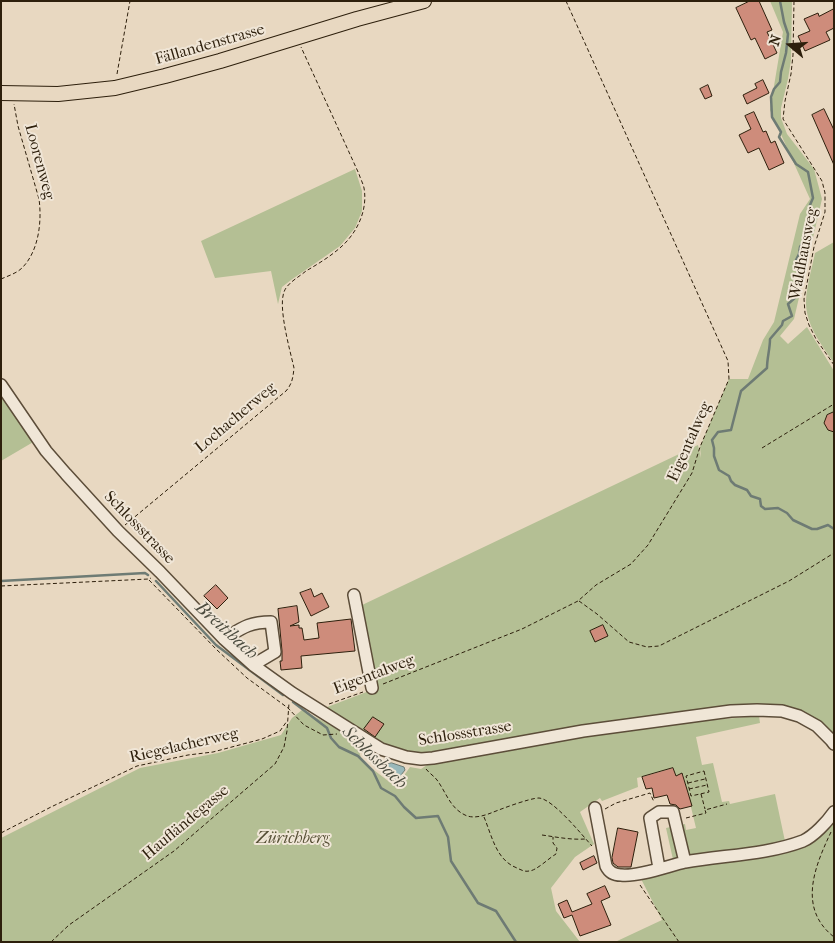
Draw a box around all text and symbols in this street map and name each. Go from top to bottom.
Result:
street label: Fällandenstrasse [153,20,267,70]
north arrow [765,20,815,70]
text: N [766,33,785,48]
street label: Loorenweg [20,122,58,202]
street label: Waldhausweg [786,206,822,302]
street label: Lochacherweg [192,379,280,457]
street label: Eigentalweg [664,399,716,485]
street label: Schlossstrasse [99,488,179,568]
water label: Breitibach [190,597,262,665]
street label: Eigentalweg [331,651,417,699]
street label: Schlossstrasse [417,717,513,751]
water label: Schlossbach [337,722,411,794]
street label: Riegelacherweg [128,724,240,768]
street label: Haufländegasse [139,781,233,865]
park label: Zürichberg [257,829,329,849]

